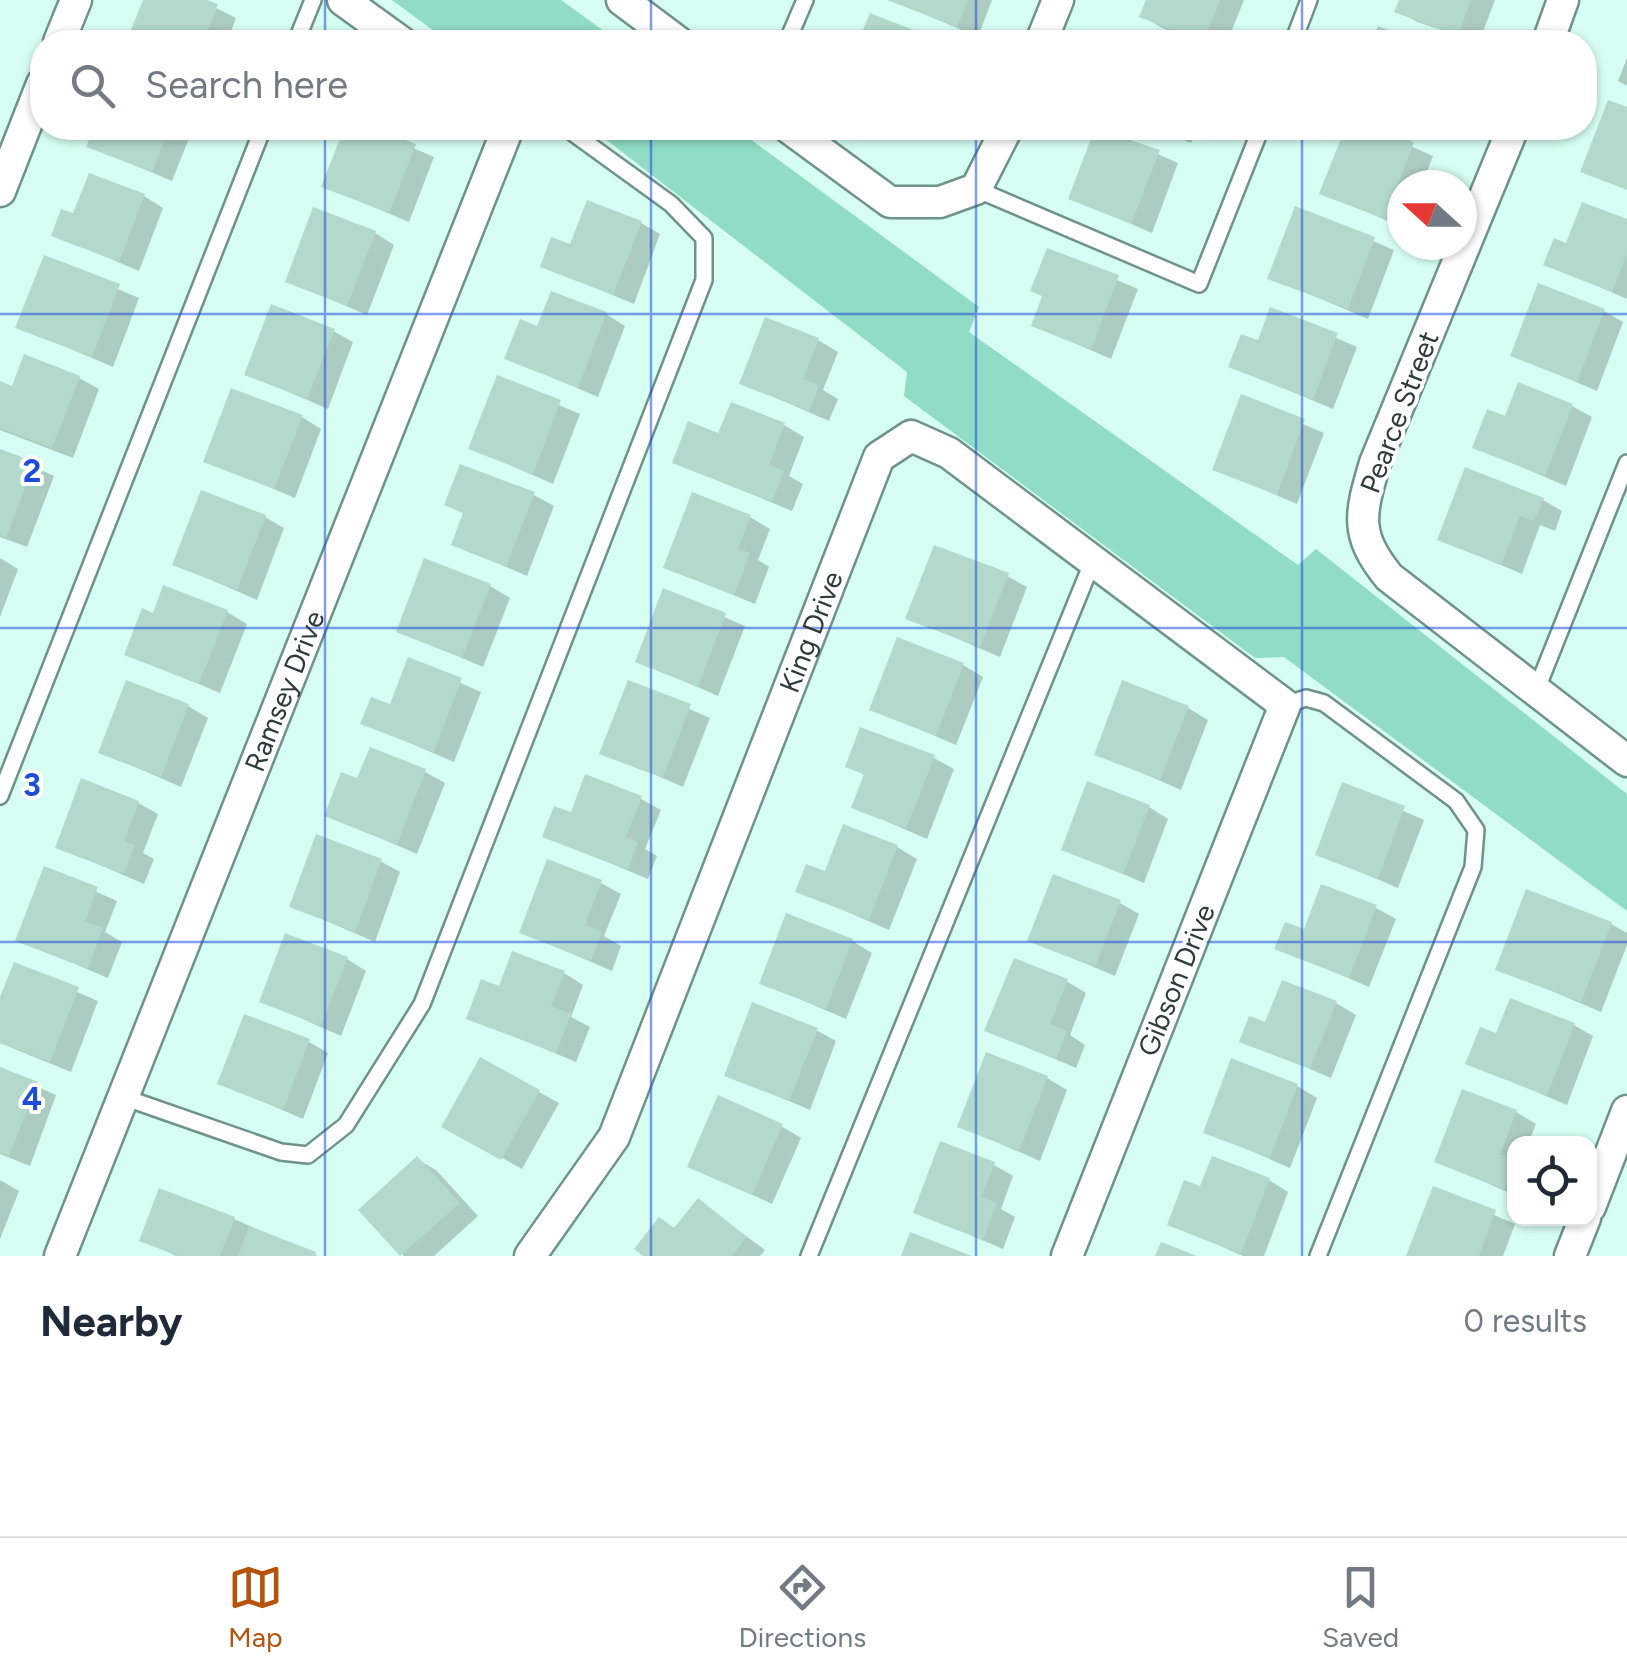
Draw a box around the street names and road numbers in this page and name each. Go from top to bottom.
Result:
street label: Pearce Street [1353,326,1445,498]
street label: King Drive [772,566,850,697]
street label: Ramsey Drive [237,606,332,776]
street label: Gibson Drive [1130,899,1222,1061]

